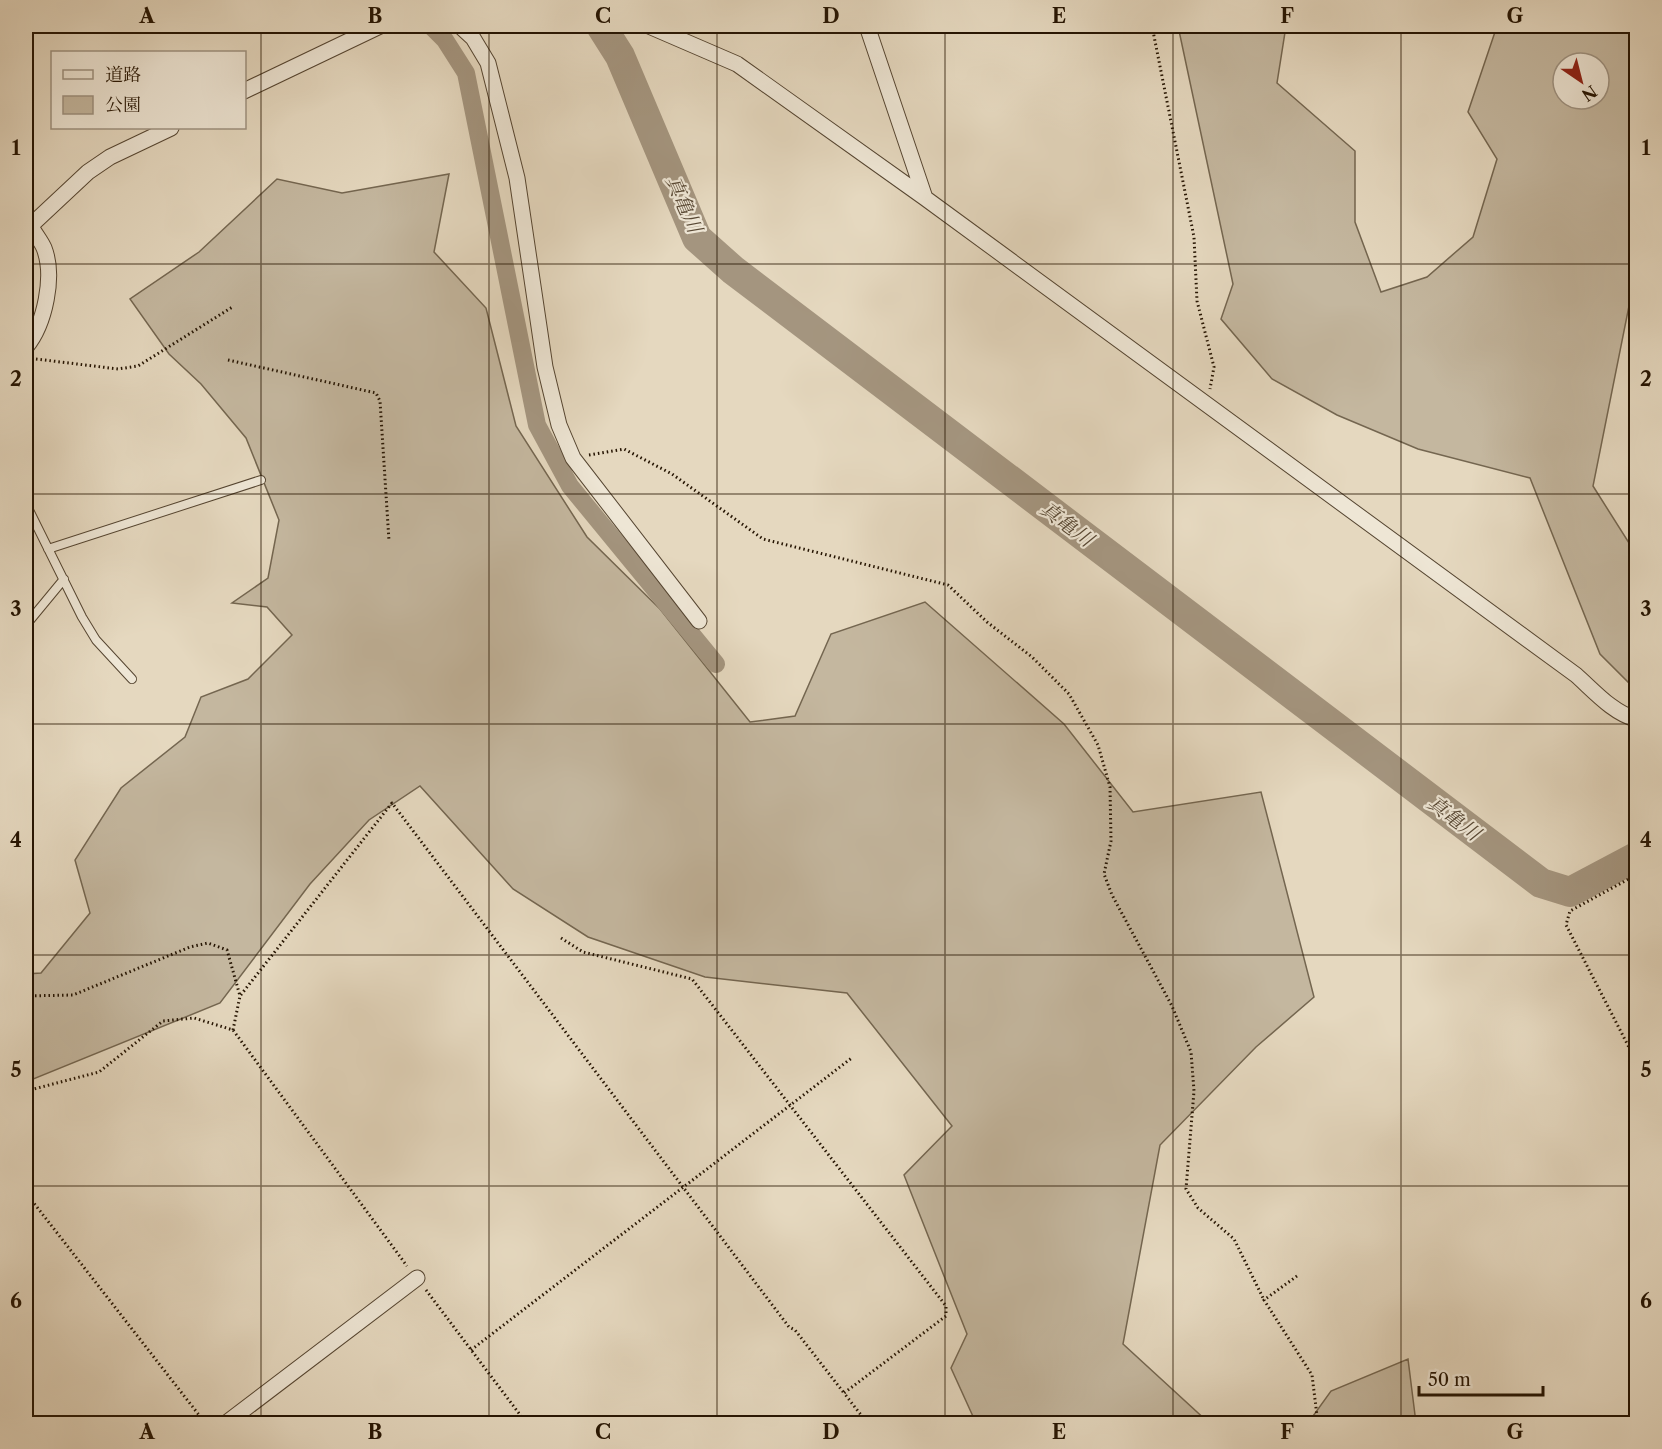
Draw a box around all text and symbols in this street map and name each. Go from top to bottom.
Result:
text: A [138,4,155,28]
text: B [368,4,383,28]
text: C [595,4,611,28]
text: D [822,4,840,28]
text: E [1052,4,1066,28]
text: F [1280,4,1294,28]
text: G [1507,4,1524,28]
legend [51,51,246,129]
north arrow [1551,51,1611,111]
text: 道路 [105,64,141,86]
text: N [1578,81,1601,106]
text: 公園 [105,94,141,116]
text: 1 [12,136,21,160]
text: 1 [1642,136,1651,160]
water label: 真亀川 [661,172,708,238]
text: 2 [10,367,22,391]
text: 2 [1640,367,1652,391]
water label: 真亀川 [1036,496,1100,553]
text: 3 [10,597,22,621]
text: 3 [1640,597,1652,621]
water label: 真亀川 [1423,790,1487,847]
text: 4 [10,828,22,852]
text: 4 [1640,828,1652,852]
text: 5 [10,1058,22,1082]
text: 5 [1640,1058,1652,1082]
text: 6 [10,1289,22,1313]
text: 6 [1640,1289,1652,1313]
scale bar [1419,1359,1544,1397]
text: 50 m [1428,1369,1471,1391]
text: A [138,1420,155,1444]
text: B [368,1420,383,1444]
text: C [595,1420,611,1444]
text: D [822,1420,840,1444]
text: E [1052,1420,1066,1444]
text: F [1280,1420,1294,1444]
text: G [1507,1420,1524,1444]

